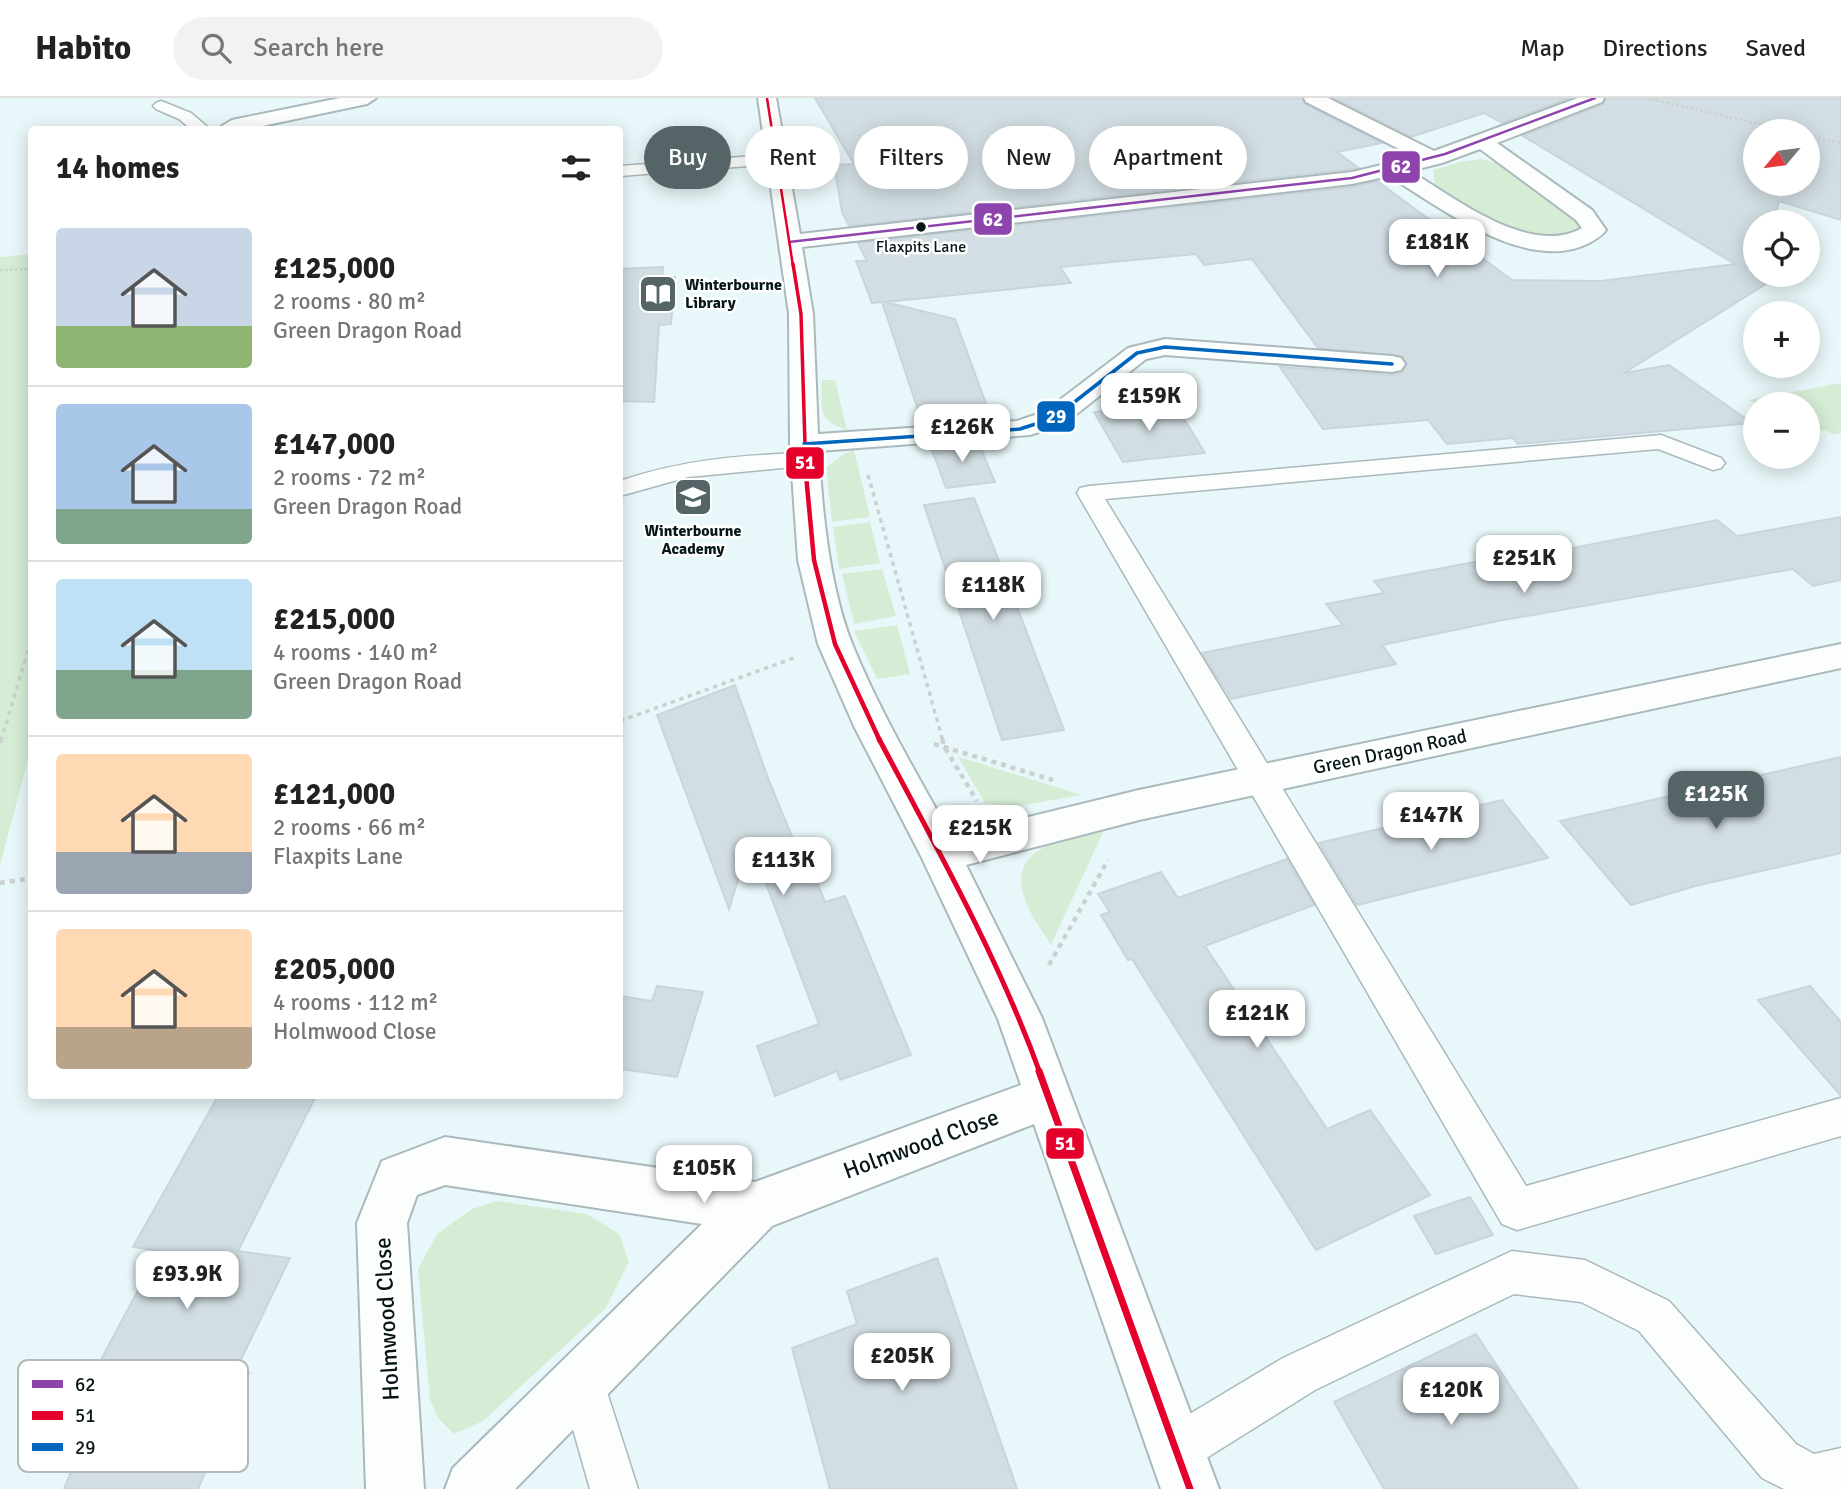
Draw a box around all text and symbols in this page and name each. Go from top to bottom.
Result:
search box [173,17,663,80]
text: Habito [35,28,131,69]
icon: search [197,29,235,67]
text: Search here [253,32,384,64]
text: Map [1520,33,1565,63]
text: Directions [1603,33,1708,63]
text: Saved [1746,33,1806,63]
north arrow [1743,119,1820,196]
map controls [1743,119,1820,469]
chip: Buy [644,126,731,189]
chip: Rent [745,126,840,189]
chip: Filters [854,126,968,189]
chip: New [982,126,1075,189]
chip: Apartment [1089,126,1247,189]
icon: filters [557,149,595,187]
text: 14 homes [56,150,179,187]
line badge: 62 [1381,150,1421,184]
text: 62 [1391,155,1411,179]
line badge: 62 [973,202,1013,236]
text: 62 [983,208,1003,232]
button: locate [1743,210,1820,287]
marker: Flaxpits Lane [914,220,928,234]
pin: £181K [1388,220,1486,279]
text: £181K [1405,227,1469,256]
place label: Flaxpits Lane [876,237,966,257]
text: £125,000 [273,250,395,287]
icon: home [112,256,196,340]
library icon: Winterbourne Library [637,273,679,315]
place label: Winterbourne Library [685,275,782,313]
text: 2 rooms · 80 m² [273,287,426,316]
button: + [1743,301,1820,378]
text: Green Dragon Road [273,316,462,345]
pin: £159K [1100,374,1198,433]
text: £159K [1117,381,1181,410]
button: − [1743,392,1820,469]
line badge: 29 [1036,400,1076,433]
pin: £126K [913,404,1011,464]
text: 29 [1046,405,1066,429]
text: £126K [930,412,994,441]
text: £147,000 [273,426,395,463]
icon: home [112,432,196,516]
line badge: 51 [785,446,825,480]
text: 51 [795,451,815,475]
text: 2 rooms · 72 m² [273,463,426,492]
school or university icon: Winterbourne Academy [672,476,714,518]
text: Green Dragon Road [273,492,462,521]
place label: Winterbourne Academy [645,521,741,559]
pin: £251K [1475,536,1573,595]
text: £251K [1492,543,1556,572]
pin: £118K [944,562,1042,622]
text: £118K [961,570,1025,599]
text: £215,000 [273,601,395,638]
icon: home [112,607,196,691]
text: 4 rooms · 140 m² [273,638,438,667]
text: Green Dragon Road [273,667,462,696]
street label: Green Dragon Road [1311,724,1469,780]
pin: £125K [1667,772,1765,831]
text: £121,000 [273,776,395,813]
text: £125K [1684,779,1748,808]
icon: home [112,782,196,866]
pin: £147K [1382,792,1480,852]
text: £147K [1399,800,1463,829]
pin: £215K [931,806,1029,865]
text: 2 rooms · 66 m² [273,813,426,842]
text: £215K [948,813,1012,842]
pin: £113K [734,838,832,897]
text: Flaxpits Lane [273,842,403,871]
text: £113K [751,845,815,874]
text: £205,000 [273,951,395,988]
icon: home [112,957,196,1041]
text: 4 rooms · 112 m² [273,988,438,1017]
pin: £121K [1208,990,1306,1050]
text: £121K [1225,998,1289,1027]
text: Holmwood Close [273,1017,437,1046]
street label: Holmwood Close [839,1102,1003,1186]
line badge: 51 [1045,1127,1085,1160]
text: 51 [1055,1132,1075,1156]
pin: £105K [655,1146,753,1205]
text: £105K [672,1153,736,1182]
street label: Holmwood Close [368,1237,406,1401]
pin: £93.9K [130,1252,244,1311]
text: £93.9K [152,1259,222,1288]
pin: £205K [853,1334,951,1393]
text: £205K [870,1341,934,1370]
legend [18,1360,248,1472]
pin: £120K [1402,1368,1500,1427]
text: 62 [75,1373,96,1397]
text: £120K [1419,1375,1483,1404]
text: 51 [75,1404,96,1428]
text: 29 [75,1436,96,1460]

